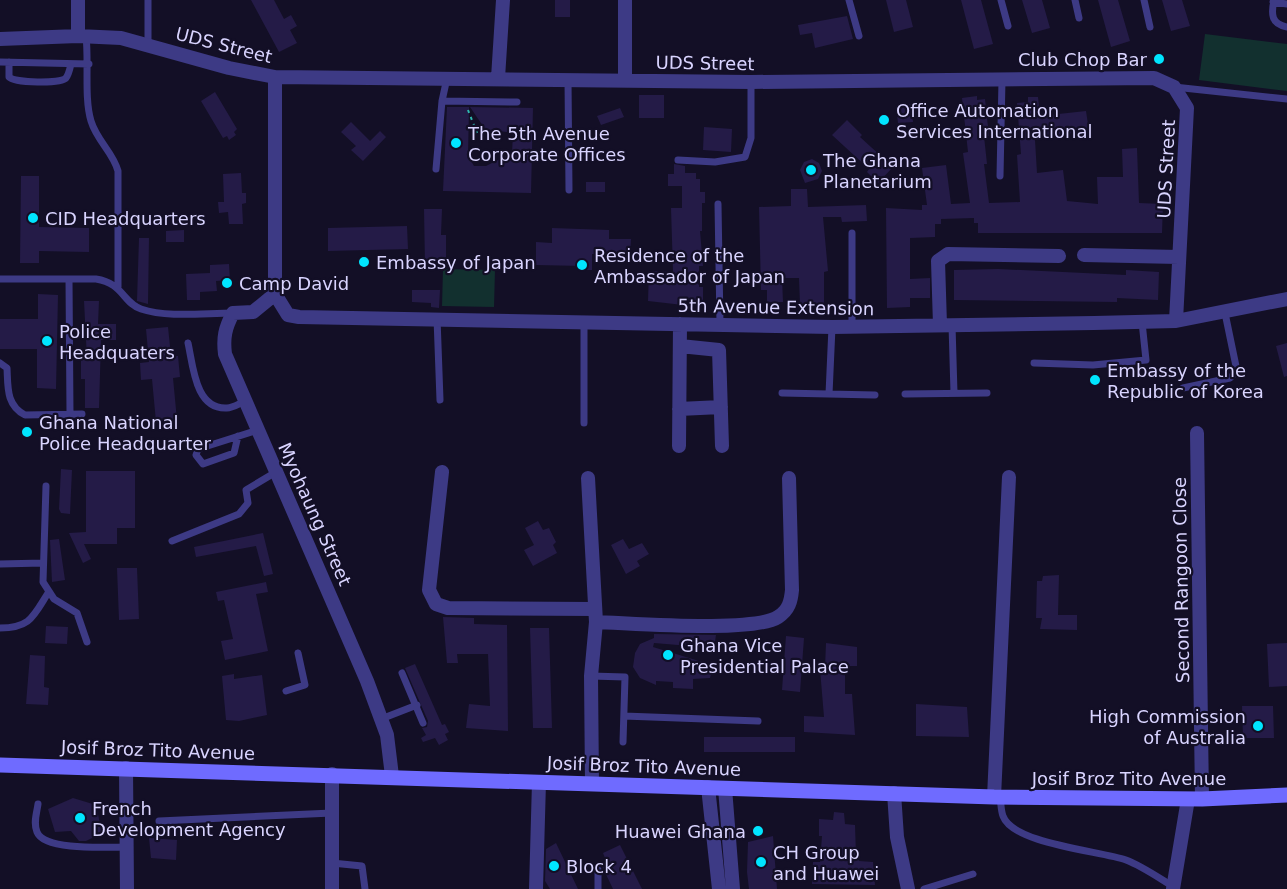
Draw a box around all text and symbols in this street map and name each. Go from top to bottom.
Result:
street label: UDS Street [173,23,275,67]
place label: Club Chop Bar [1018,49,1148,70]
street label: UDS Street [655,52,755,74]
marker: Club Chop Bar [1152,52,1166,66]
place label: Office Automation Services International [896,100,1093,142]
marker: Office Automation Services International [877,113,891,127]
street label: UDS Street [1153,119,1179,219]
place label: The 5th Avenue Corporate Offices [467,123,626,165]
marker: The 5th Avenue Corporate Offices [449,136,463,150]
place label: The Ghana Planetarium [822,150,932,192]
marker: The Ghana Planetarium [804,163,818,177]
place label: CID Headquarters [45,208,206,229]
marker: CID Headquarters [26,211,40,225]
place label: Residence of the Ambassador of Japan [594,245,785,287]
place label: Embassy of Japan [376,252,536,273]
marker: Embassy of Japan [357,255,371,269]
marker: Residence of the Ambassador of Japan [575,258,589,272]
place label: Camp David [239,273,349,294]
marker: Camp David [220,276,234,290]
street label: 5th Avenue Extension [678,295,874,319]
place label: Police Headquaters [59,321,175,363]
marker: Police Headquaters [40,334,54,348]
place label: Embassy of the Republic of Korea [1107,360,1264,402]
marker: Embassy of the Republic of Korea [1088,373,1102,387]
place label: Ghana National Police Headquarter [39,412,211,454]
marker: Ghana National Police Headquarter [20,425,34,439]
street label: Myohaung Street [274,439,356,589]
street label: Second Rangoon Close [1169,477,1193,683]
place label: Ghana Vice Presidential Palace [680,635,849,677]
marker: Ghana Vice Presidential Palace [661,648,675,662]
place label: High Commission of Australia [1089,706,1246,748]
marker: High Commission of Australia [1251,719,1265,733]
street label: Josif Broz Tito Avenue [59,736,256,764]
street label: Josif Broz Tito Avenue [545,752,742,780]
street label: Josif Broz Tito Avenue [1031,768,1226,789]
place label: French Development Agency [92,798,286,840]
marker: French Development Agency [73,811,87,825]
place label: Huawei Ghana [615,821,746,842]
marker: Huawei Ghana [751,824,765,838]
place label: CH Group and Huawei [773,842,879,884]
marker: CH Group and Huawei [754,855,768,869]
place label: Block 4 [566,856,632,877]
marker: Block 4 [547,859,561,873]

